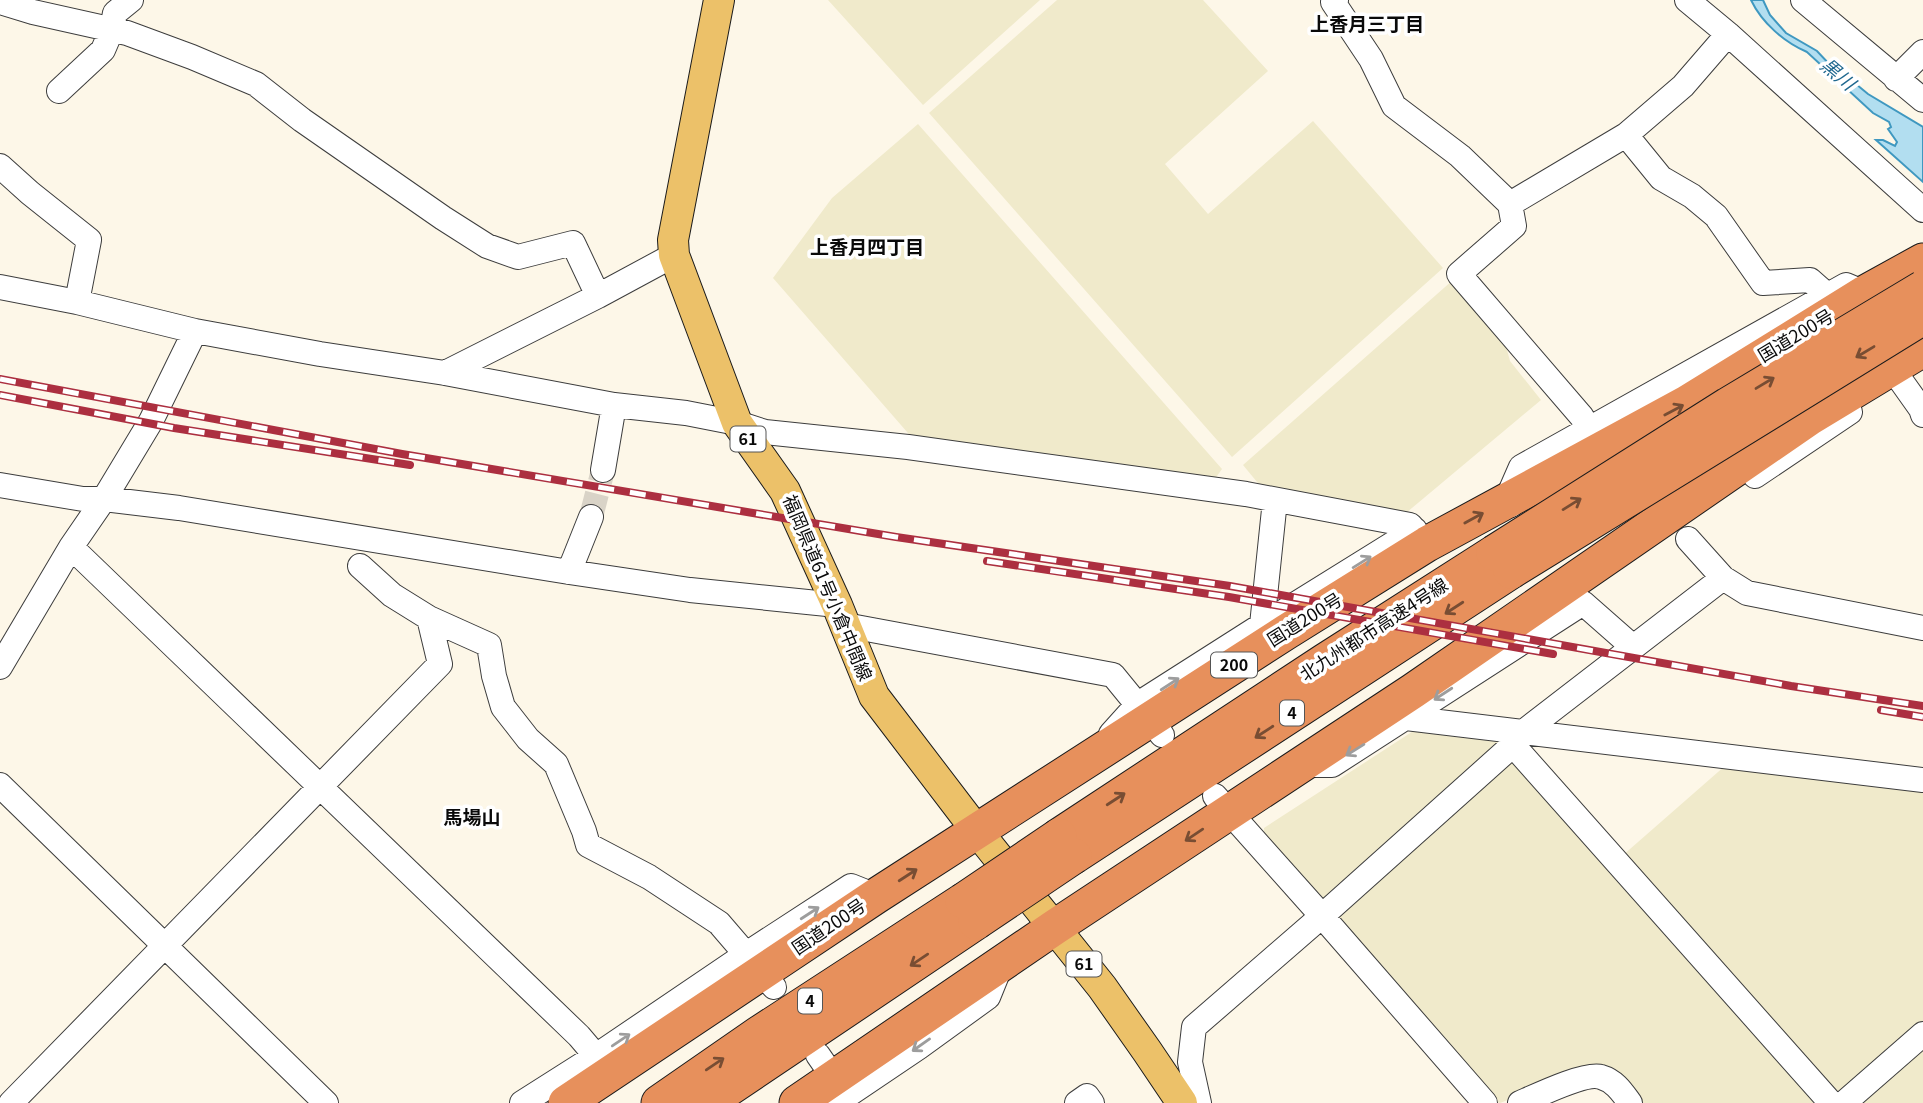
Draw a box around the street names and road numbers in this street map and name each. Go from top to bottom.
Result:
street label: 国道200号 [1752,302,1838,367]
road number: 61 [730,426,766,452]
street label: 福岡県道61号小倉中間線 [778,490,880,684]
street label: 北九州都市高速4号線 [1294,571,1452,686]
street label: 国道200号 [1261,585,1346,652]
road number: 200 [1211,652,1257,678]
road number: 4 [1280,700,1304,726]
street label: 国道200号 [786,891,870,960]
road number: 61 [1066,952,1102,976]
road number: 4 [798,988,822,1014]

